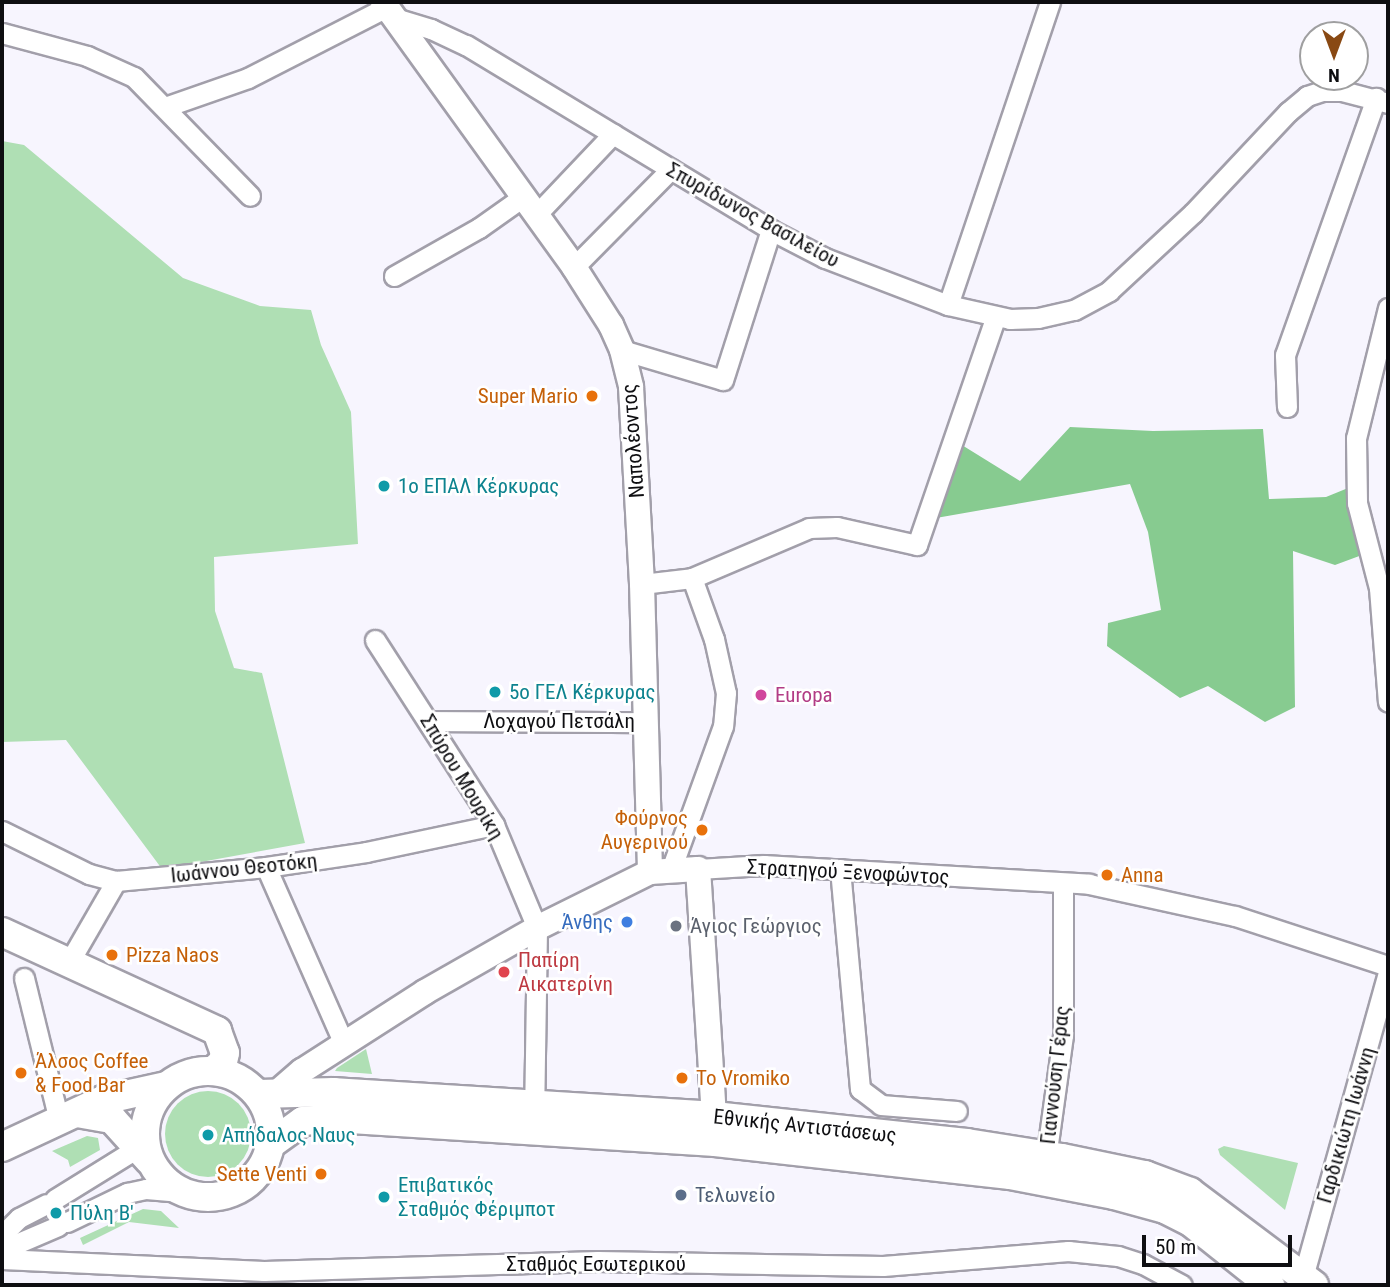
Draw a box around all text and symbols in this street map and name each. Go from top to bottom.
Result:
north arrow [1299,21,1369,91]
text: N [1328,64,1340,87]
street label: Σπυρίδωνος Βασιλείου [662,157,844,273]
place label: Super Mario [478,383,578,409]
street label: Ναπολέοντος [616,383,650,499]
marker: Super Mario [584,388,600,404]
place label: 1ο ΕΠΑΛ Κέρκυρας [398,473,559,499]
marker: 1ο ΕΠΑΛ Κέρκυρας [376,478,392,494]
place label: 5ο ΓΕΛ Κέρκυρας [509,679,655,705]
place label: Europa [775,682,833,708]
marker: 5ο ΓΕΛ Κέρκυρας [487,684,503,700]
marker: Europa [753,687,769,703]
street label: Λοχαγού Πετσάλη [483,708,635,734]
street label: Σπύρου Μουρίκη [415,710,509,844]
place label: Φούρνος Αυγερινού [601,805,688,855]
marker: Φούρνος Αυγερινού [694,822,710,838]
street label: Ιωάννου Θεοτόκη [169,848,319,888]
street label: Στρατηγού Ξενοφώντος [746,854,950,890]
place label: Anna [1121,862,1164,888]
marker: Anna [1099,867,1115,883]
place label: Άνθης [562,909,613,935]
place label: Άγιος Γεώργιος [690,913,822,939]
marker: Άνθης [619,914,635,930]
marker: Άγιος Γεώργιος [668,918,684,934]
place label: Pizza Naos [126,942,219,968]
marker: Pizza Naos [104,947,120,963]
place label: Παπίρη Αικατερίνη [518,947,613,997]
marker: Παπίρη Αικατερίνη [496,964,512,980]
street label: Γιαννούση Γέρας [1035,1005,1075,1145]
street label: Γαρδικιώτη Ιωάννη [1312,1044,1380,1206]
place label: Άλσος Coffee & Food Bar [35,1048,148,1098]
marker: Άλσος Coffee & Food Bar [13,1065,29,1081]
place label: To Vromiko [696,1065,790,1091]
marker: To Vromiko [674,1070,690,1086]
street label: Εθνικής Αντιστάσεως [712,1104,898,1148]
place label: Απήδαλος Ναυς [222,1122,355,1148]
marker: Απήδαλος Ναυς [200,1127,216,1143]
place label: Sette Venti [217,1161,307,1187]
marker: Sette Venti [313,1166,329,1182]
place label: Επιβατικός Σταθμός Φέριμποτ [398,1172,556,1222]
place label: Τελωνείο [695,1182,775,1208]
marker: Τελωνείο [673,1187,689,1203]
marker: Επιβατικός Σταθμός Φέριμποτ [376,1189,392,1205]
place label: Πύλη Β' [70,1200,134,1226]
marker: Πύλη Β' [48,1205,64,1221]
scale bar [1145,1220,1296,1264]
text: 50 m [1155,1235,1196,1259]
street label: Σταθμός Εσωτερικού [506,1251,686,1277]

